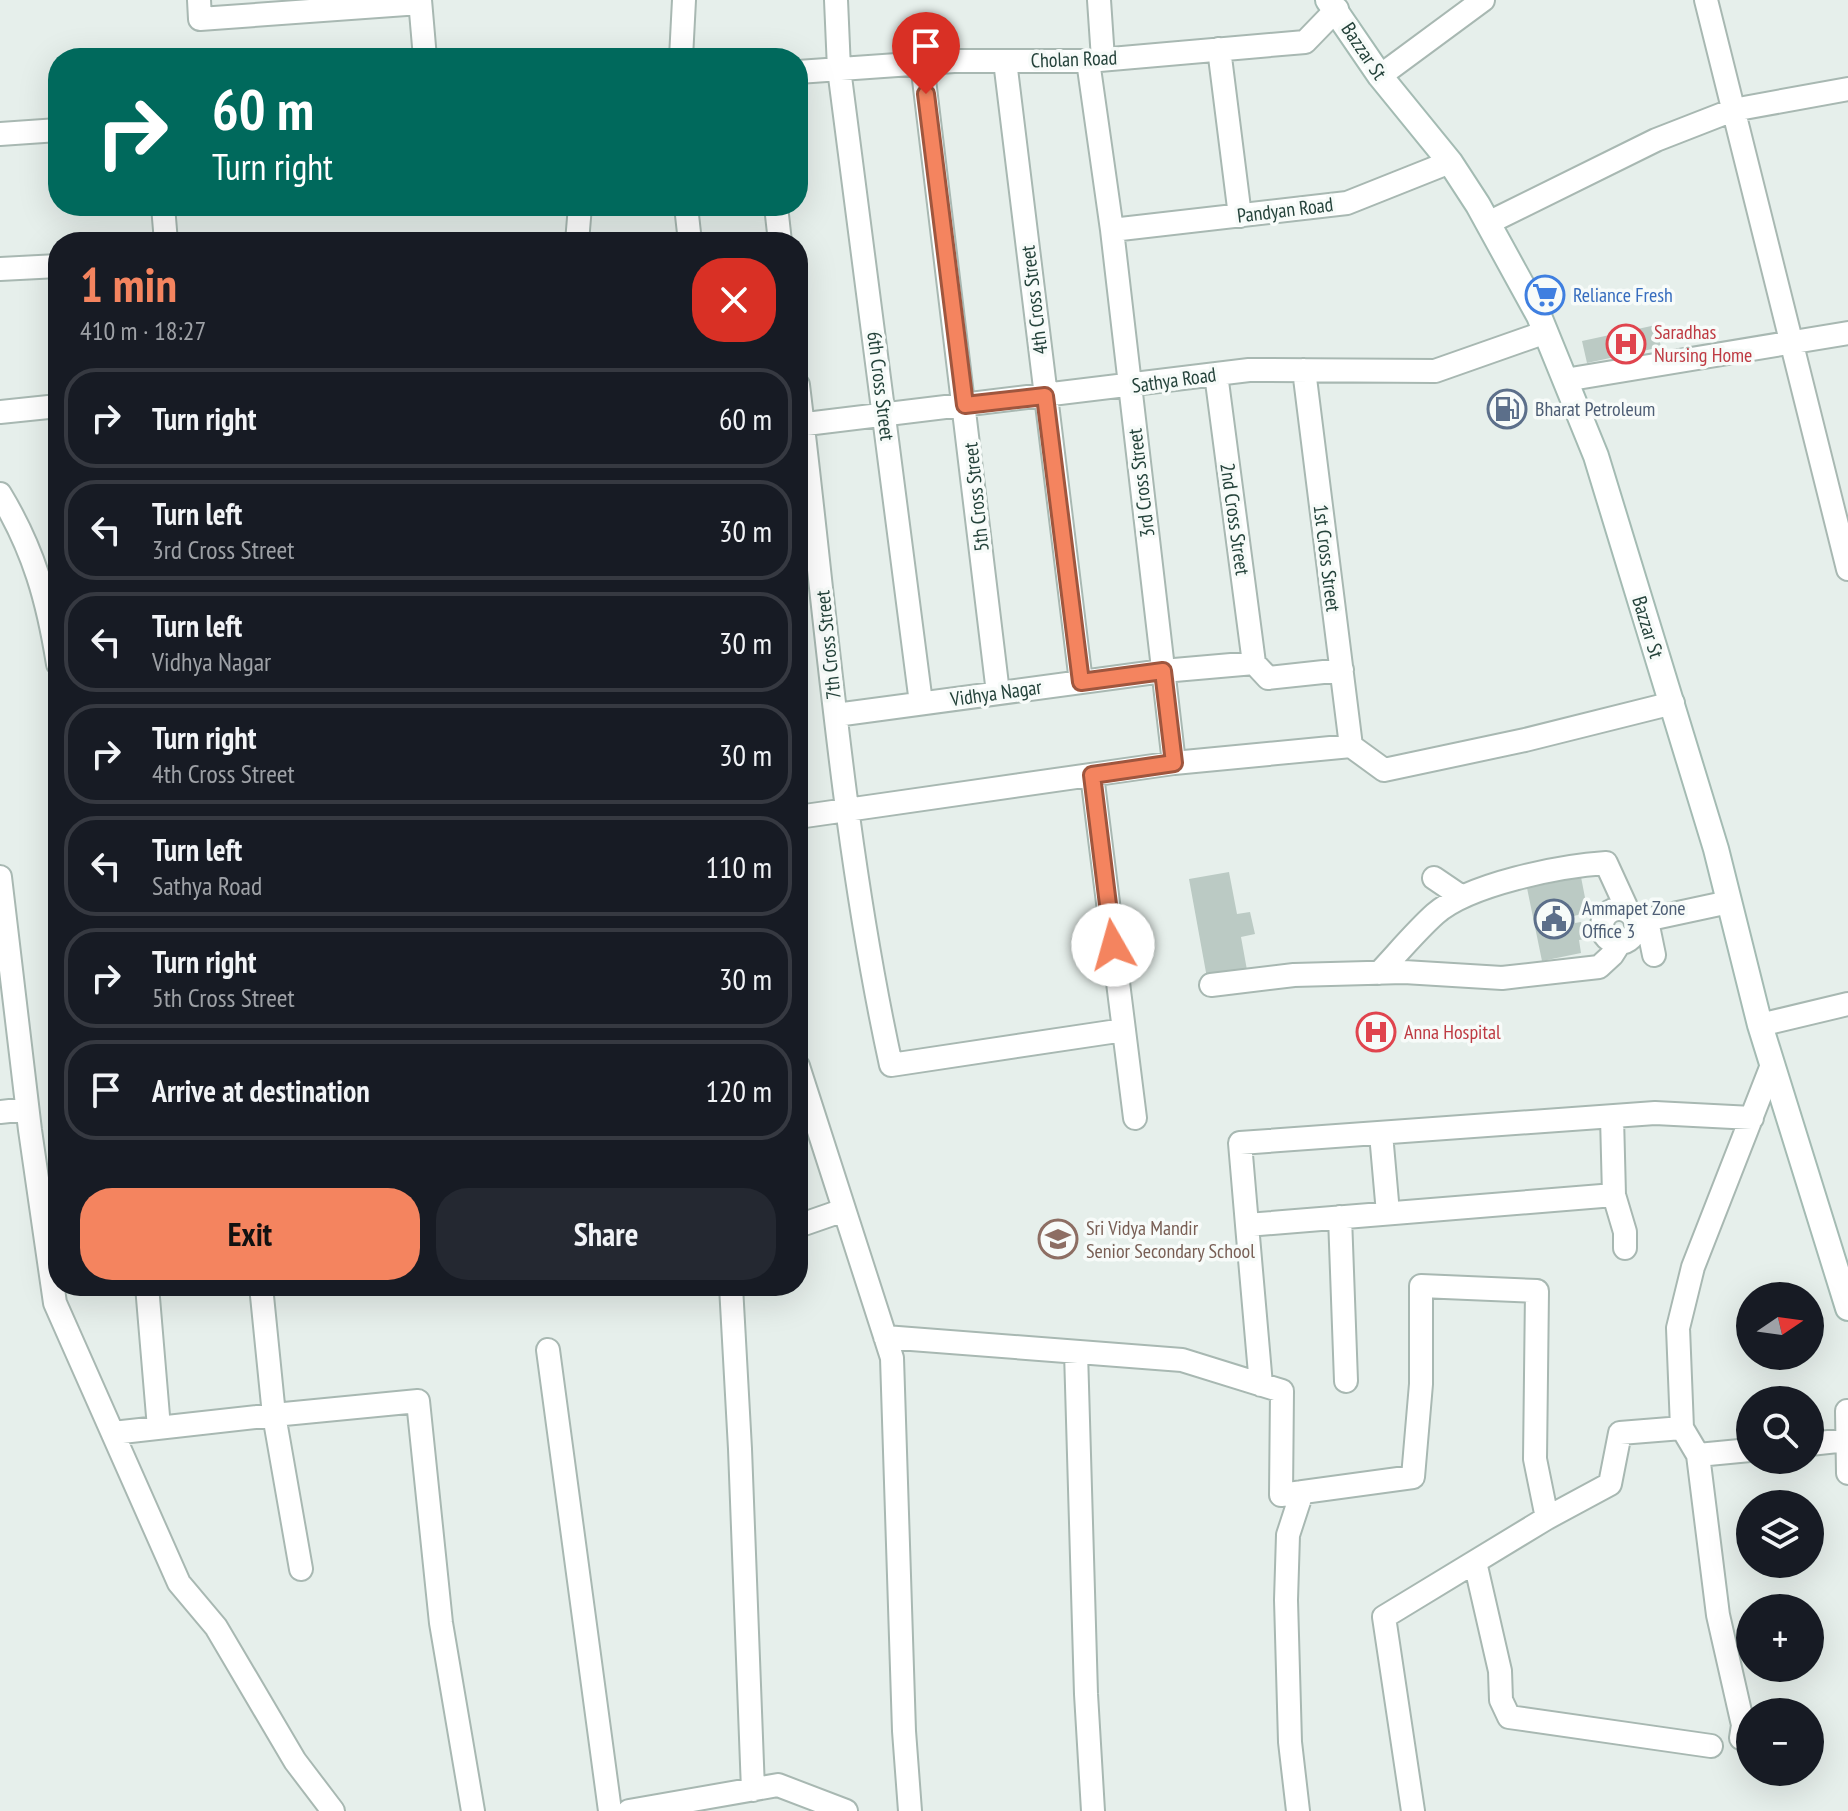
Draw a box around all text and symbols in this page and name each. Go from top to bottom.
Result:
pin [892,12,960,94]
street label: Bazzar St [1335,17,1393,85]
icon: arrive [904,24,948,68]
street label: Cholan Road [1030,45,1118,73]
text: 60 m [212,73,314,145]
icon: right [80,80,184,184]
text: Turn right [212,143,333,190]
street label: Pandyan Road [1235,191,1335,229]
street label: 4th Cross Street [1014,243,1054,356]
text: 1 min [80,253,177,315]
button: close [692,258,776,342]
supermarket icon: Reliance Fresh [1524,274,1566,316]
place label: Reliance Fresh [1573,282,1673,308]
text: 410 m · 18:27 [80,314,206,347]
place label: Saradhas Nursing Home [1654,319,1752,368]
hospital icon: Saradhas Nursing Home [1605,323,1647,365]
street label: 6th Cross Street [861,330,901,443]
street label: Sathya Road [1130,361,1218,399]
fuel station icon: Bharat Petroleum [1486,388,1528,430]
icon: right [84,396,128,440]
place label: Bharat Petroleum [1535,396,1655,422]
text: Turn right [152,399,256,438]
text: 60 m [719,399,772,438]
street label: 3rd Cross Street [1121,427,1161,539]
street label: 5th Cross Street [957,441,995,553]
street label: 2nd Cross Street [1214,461,1256,577]
text: Turn left [152,494,242,533]
street label: 1st Cross Street [1308,503,1347,614]
icon: left [84,508,128,552]
text: 30 m [719,511,772,550]
text: 3rd Cross Street [152,533,294,566]
street label: 7th Cross Street [809,589,847,701]
street label: Bazzar St [1626,593,1670,662]
text: Turn left [152,606,242,645]
icon: left [84,620,128,664]
text: 30 m [719,623,772,662]
text: Vidhya Nagar [152,645,271,678]
street label: Vidhya Nagar [948,674,1044,712]
text: Turn right [152,718,256,757]
icon: right [84,732,128,776]
text: 30 m [719,735,772,774]
text: 4th Cross Street [152,757,295,790]
text: Turn left [152,830,242,869]
icon: left [84,844,128,888]
text: 110 m [706,847,772,886]
text: Sathya Road [152,869,262,902]
place label: Ammapet Zone Office 3 [1582,895,1686,944]
public building icon: Ammapet Zone Office 3 [1533,898,1575,940]
position arrow [1071,903,1155,987]
text: Turn right [152,942,256,981]
icon: right [84,956,128,1000]
text: 30 m [719,959,772,998]
text: 5th Cross Street [152,981,295,1014]
hospital icon: Anna Hospital [1355,1011,1397,1053]
place label: Anna Hospital [1404,1019,1501,1045]
icon: arrive [84,1068,128,1112]
text: Arrive at destination [152,1071,370,1110]
text: 120 m [706,1071,772,1110]
button: Exit [80,1188,420,1280]
button: Share [436,1188,776,1280]
place label: Sri Vidya Mandir Senior Secondary School [1086,1215,1255,1264]
school or university icon: Sri Vidya Mandir Senior Secondary School [1037,1218,1079,1260]
north arrow [1736,1282,1824,1370]
map controls [1736,1282,1824,1786]
button: search [1736,1386,1824,1474]
button: layers [1736,1490,1824,1578]
button: + [1736,1594,1824,1682]
button: − [1736,1698,1824,1786]

